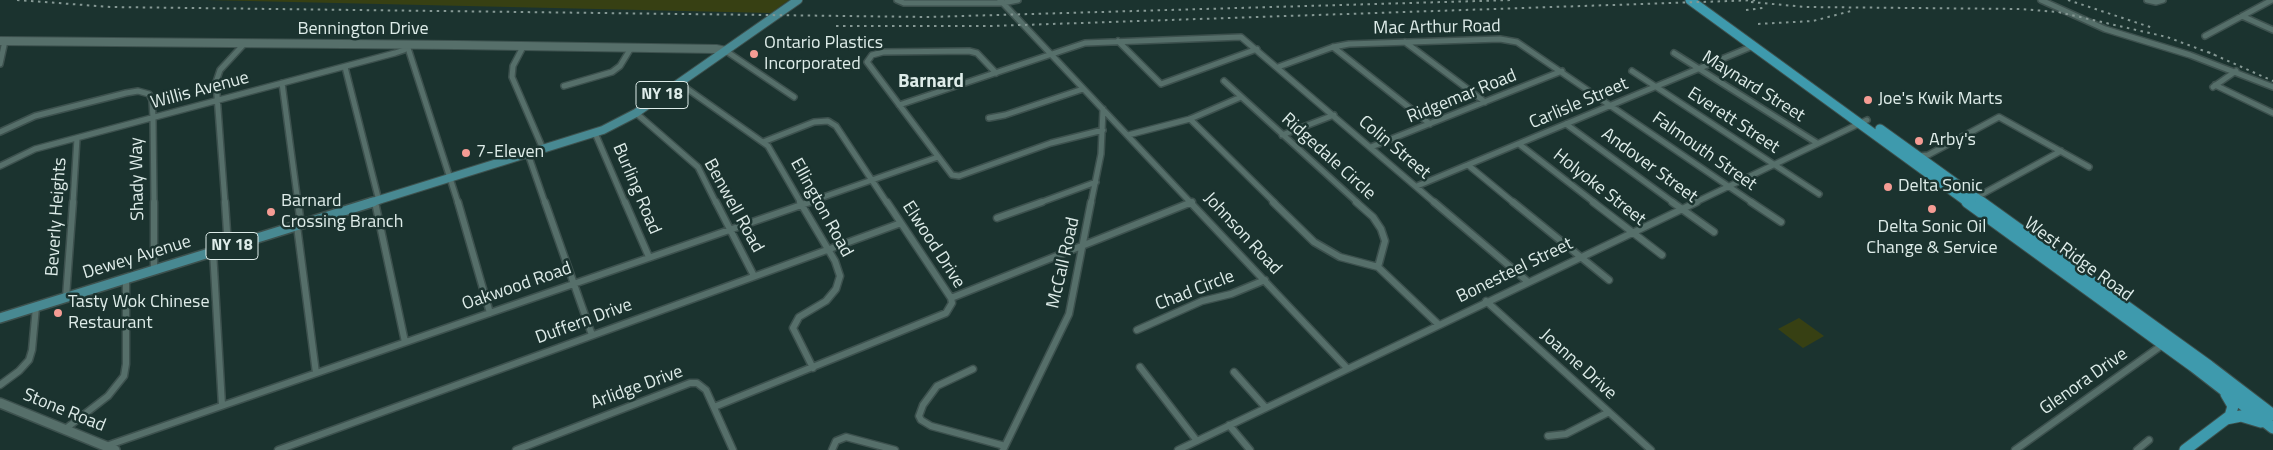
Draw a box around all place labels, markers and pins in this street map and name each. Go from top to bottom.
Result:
place label: Ontario Plastics Incorporated [764,33,883,76]
marker: Ontario Plastics Incorporated [748,48,760,60]
place label: Joe's Kwik Marts [1878,89,2003,111]
marker: Joe's Kwik Marts [1862,94,1874,106]
place label: Arby's [1929,130,1976,152]
marker: Arby's [1913,135,1925,147]
place label: 7-Eleven [476,142,544,164]
marker: 7-Eleven [460,147,472,159]
place label: Delta Sonic [1898,176,1983,198]
marker: Delta Sonic [1882,181,1894,193]
place label: Barnard Crossing Branch [281,191,403,233]
marker: Delta Sonic Oil Change & Service [1926,203,1938,215]
marker: Barnard Crossing Branch [265,206,277,218]
place label: Delta Sonic Oil Change & Service [1866,217,1998,260]
place label: Tasty Wok Chinese Restaurant [68,292,210,334]
marker: Tasty Wok Chinese Restaurant [52,307,64,319]

